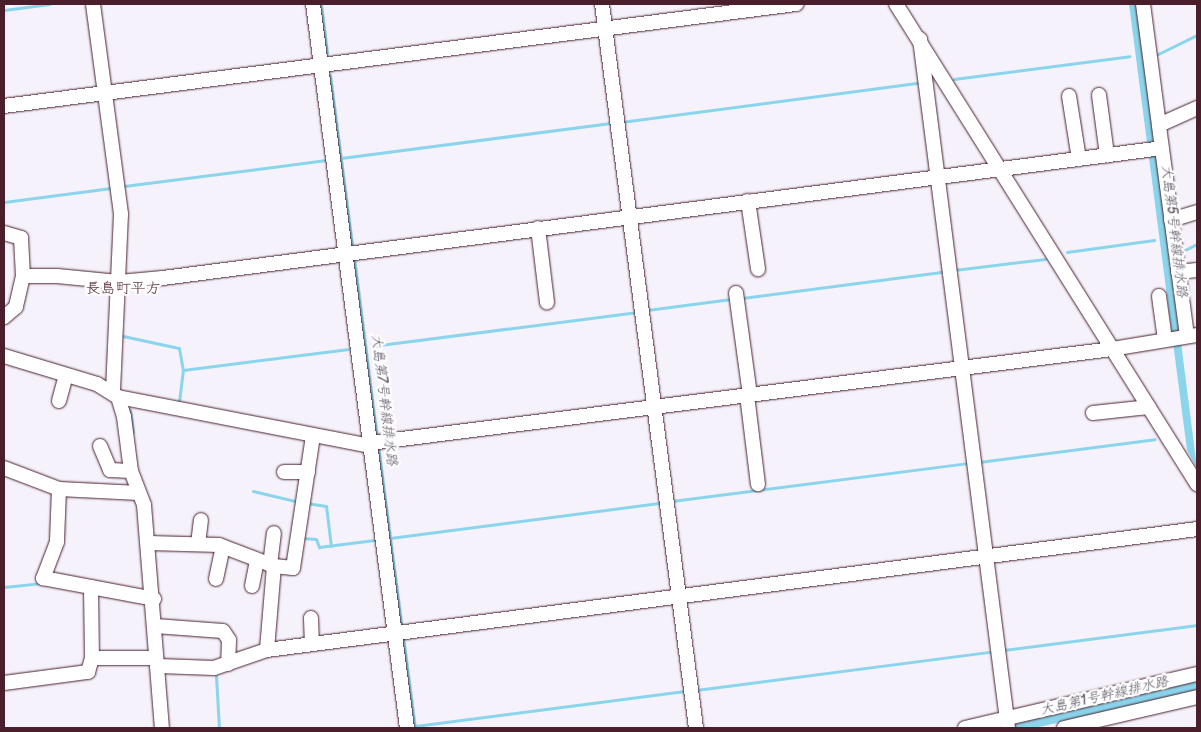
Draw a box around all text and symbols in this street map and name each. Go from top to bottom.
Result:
water label: 大島第5号幹線排水路 [1158,164,1190,298]
district label: 長島町平方 [86,280,160,298]
water label: 大島第7号幹線排水路 [368,333,400,467]
water label: 大島第1号幹線排水路 [1038,673,1170,719]

